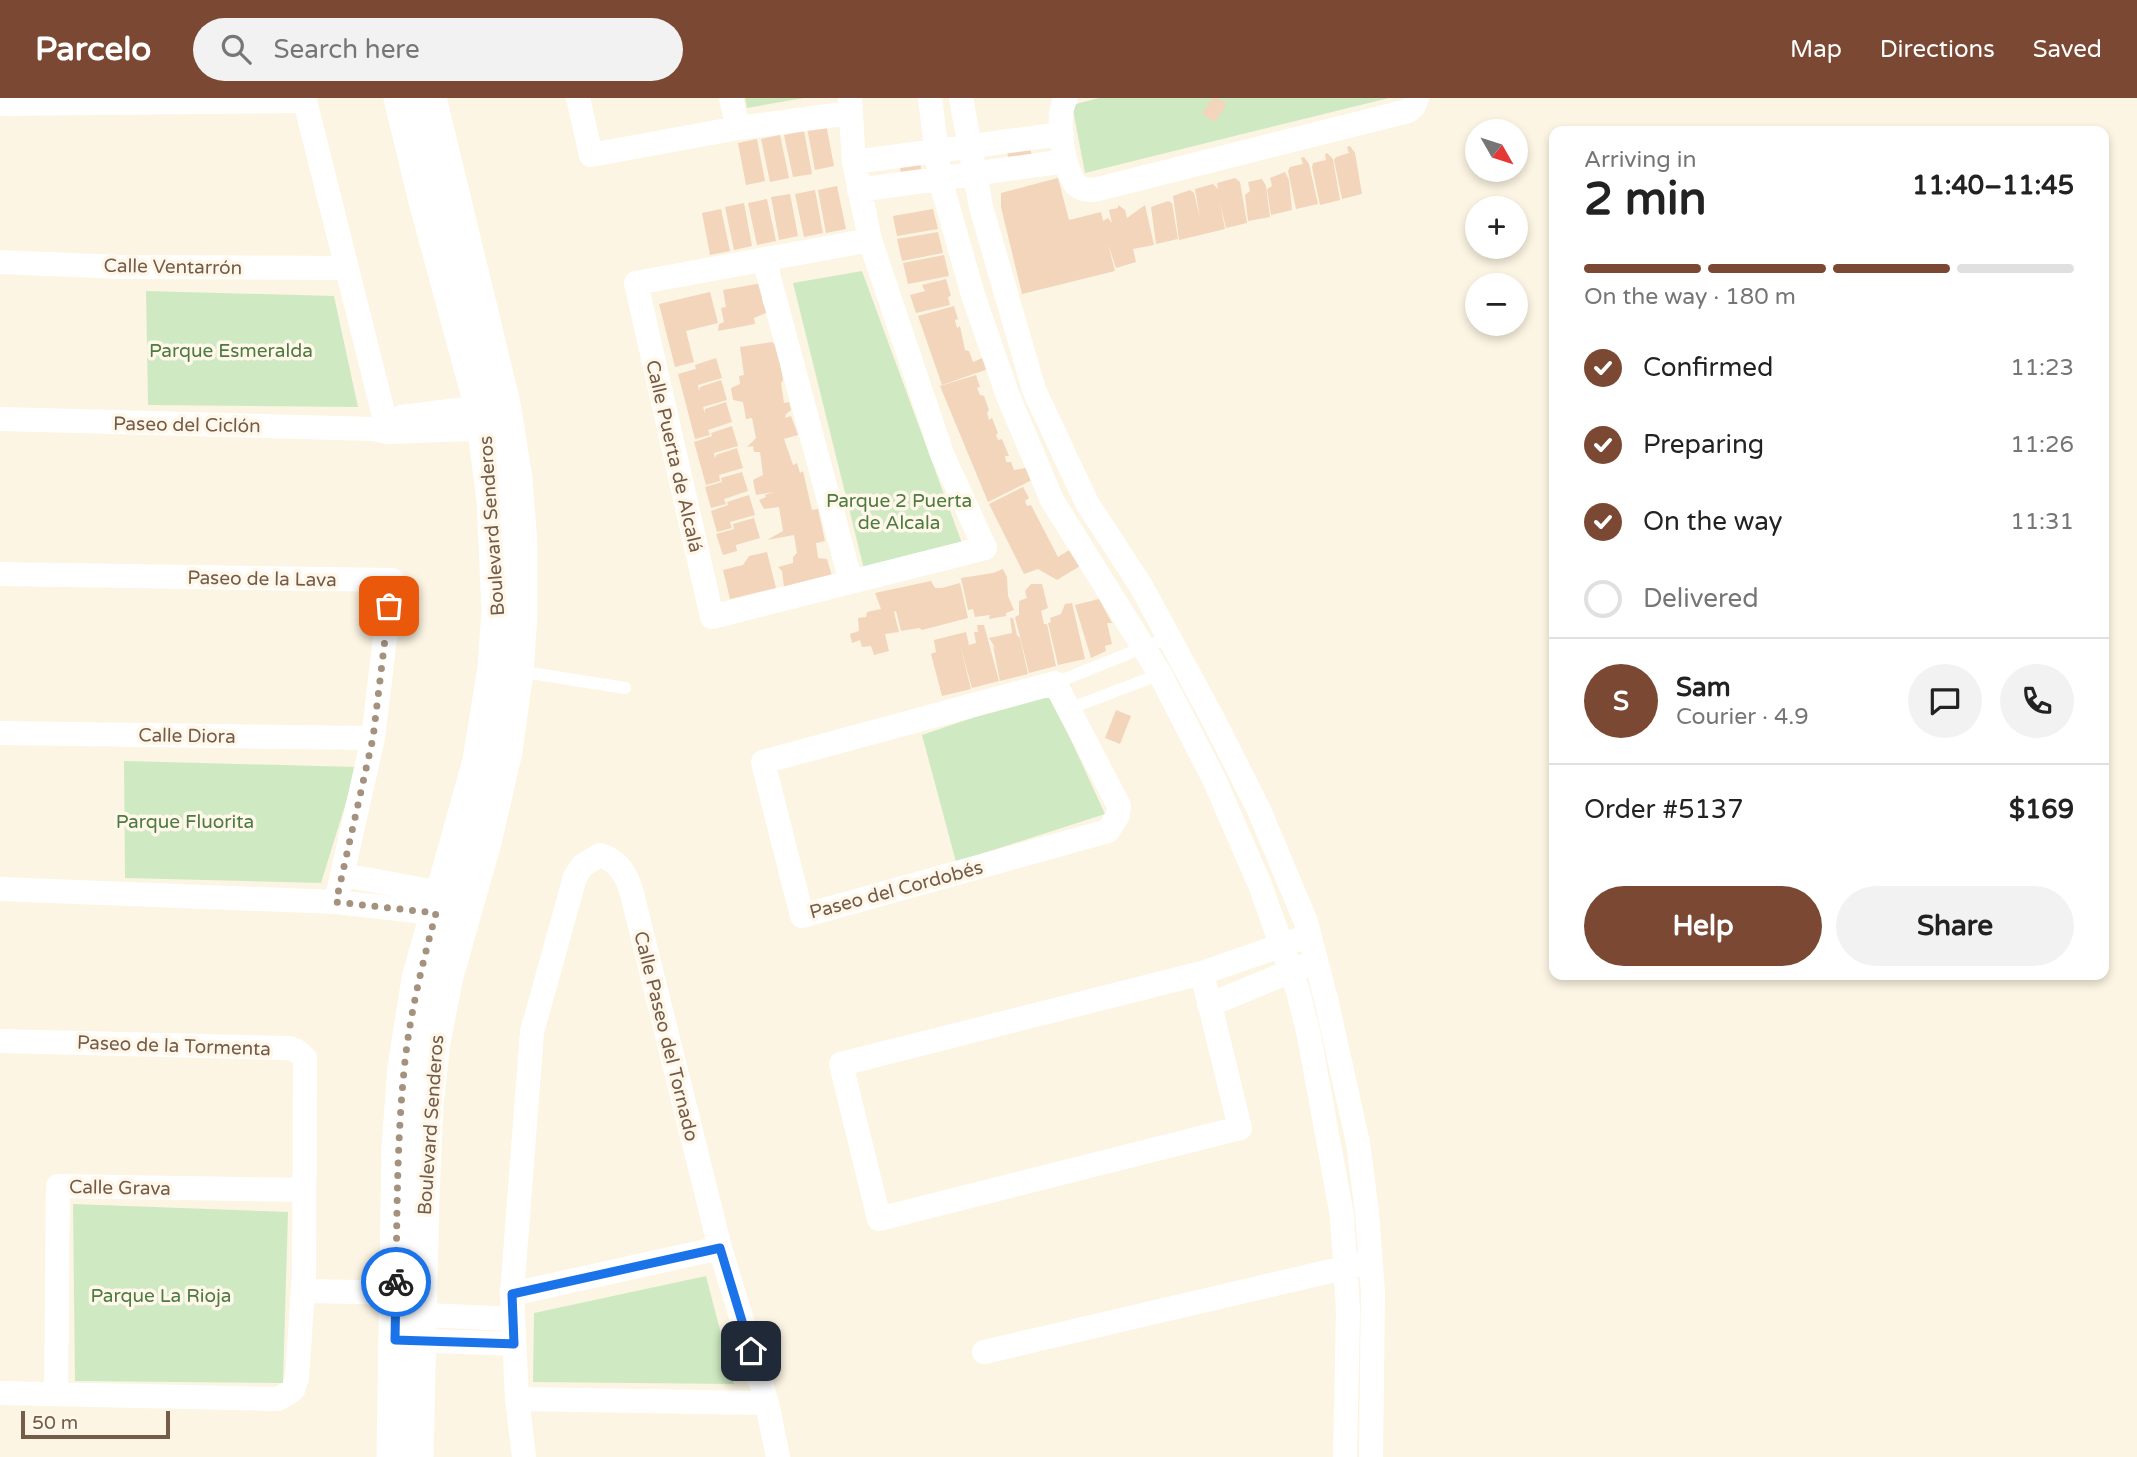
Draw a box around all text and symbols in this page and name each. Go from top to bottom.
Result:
search box [193,18,683,81]
text: Parcelo [35,30,151,69]
icon: search [217,30,255,68]
text: Search here [273,34,420,65]
text: Map [1790,35,1842,64]
text: Directions [1880,35,1995,64]
text: Saved [2033,35,2102,64]
north arrow [1465,119,1528,182]
map controls [1465,119,1528,336]
text: Arriving in [1584,146,1697,174]
text: 11:40–11:45 [1912,170,2074,201]
text: 2 min [1584,172,1707,227]
button: + [1465,196,1528,259]
street label: Calle Ventarrón [103,255,242,279]
button: − [1465,273,1528,336]
text: On the way · 180 m [1584,283,1796,311]
park label: Parque Esmeralda [149,340,313,362]
icon: check [1584,349,1622,387]
text: Confirmed [1643,352,1773,383]
text: 11:23 [2010,354,2074,382]
street label: Calle Puerta de Alcalá [641,358,707,555]
street label: Paseo del Ciclón [113,413,261,437]
icon: check [1584,426,1622,464]
text: Preparing [1643,429,1764,460]
text: 11:26 [2010,431,2074,459]
street label: Boulevard Senderos [475,435,509,617]
park label: Parque 2 Puerta de Alcala [826,490,972,534]
icon: check [1584,503,1622,541]
text: On the way [1643,506,1783,537]
text: 11:31 [2010,508,2074,536]
street label: Paseo de la Lava [187,567,337,591]
pin [359,576,419,636]
text: Delivered [1643,583,1759,614]
icon: bag [370,587,408,625]
button: chat [1908,664,1982,738]
button: phone [2000,664,2074,738]
text: Sam [1676,672,1731,703]
text: S [1613,686,1629,717]
text: Courier · 4.9 [1676,703,1809,731]
street label: Calle Diora [138,724,236,748]
text: Order #5137 [1584,794,1744,825]
text: $169 [2009,794,2074,825]
park label: Parque Fluorita [116,811,254,833]
street label: Paseo del Cordobés [807,856,985,924]
button: Help [1584,886,1822,966]
button: Share [1836,886,2074,966]
street label: Calle Paseo del Tornado [629,929,703,1144]
street label: Paseo de la Tormenta [77,1032,271,1060]
street label: Boulevard Senderos [414,1034,448,1216]
street label: Calle Grava [69,1176,171,1200]
courier [361,1247,431,1317]
icon: bike [377,1263,415,1301]
park label: Parque La Rioja [90,1285,232,1307]
pin [721,1321,781,1381]
icon: home [732,1332,770,1370]
scale bar [21,1408,170,1440]
text: 50 m [32,1412,78,1434]

